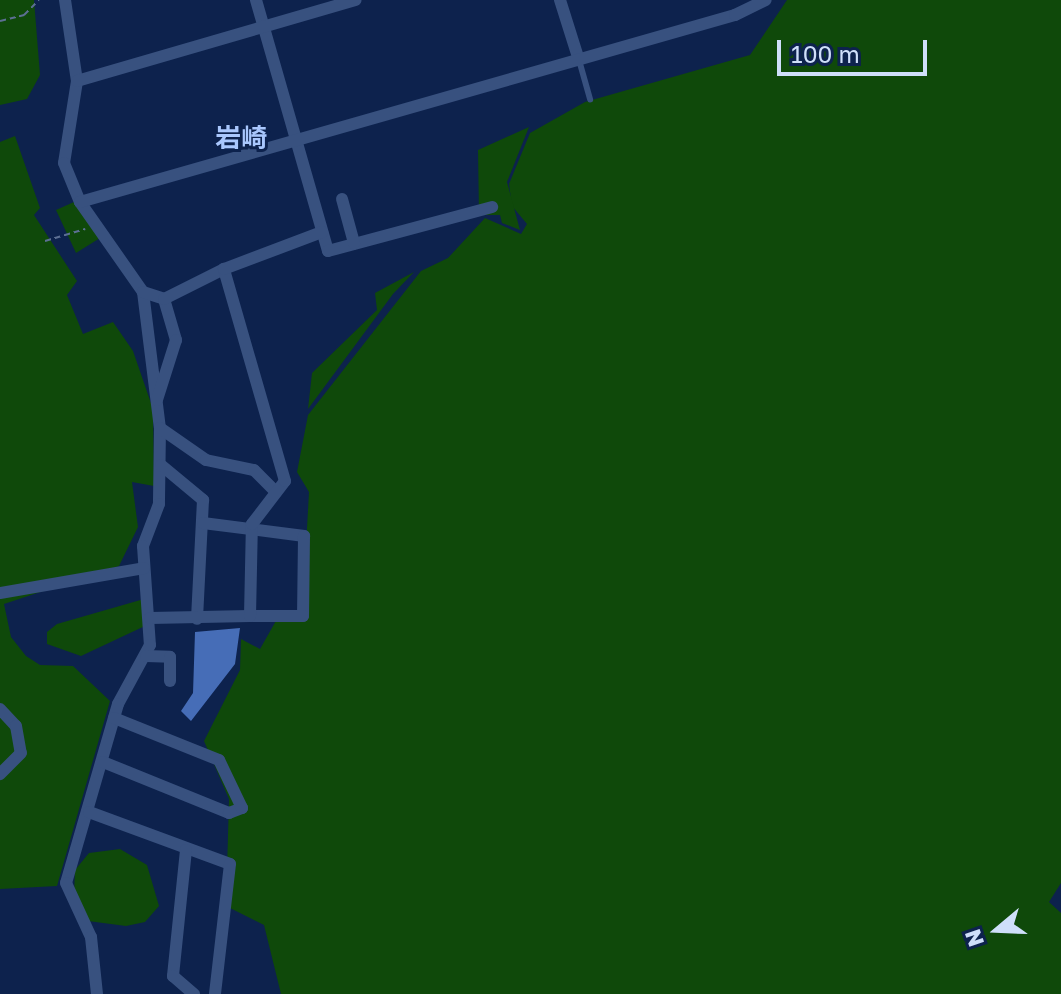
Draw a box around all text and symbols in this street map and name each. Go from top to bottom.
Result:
scale bar [781,24,931,74]
text: 100 m [791,39,860,68]
district label: 岩崎 [215,122,267,154]
north arrow [957,890,1037,970]
text: N [958,926,989,950]

